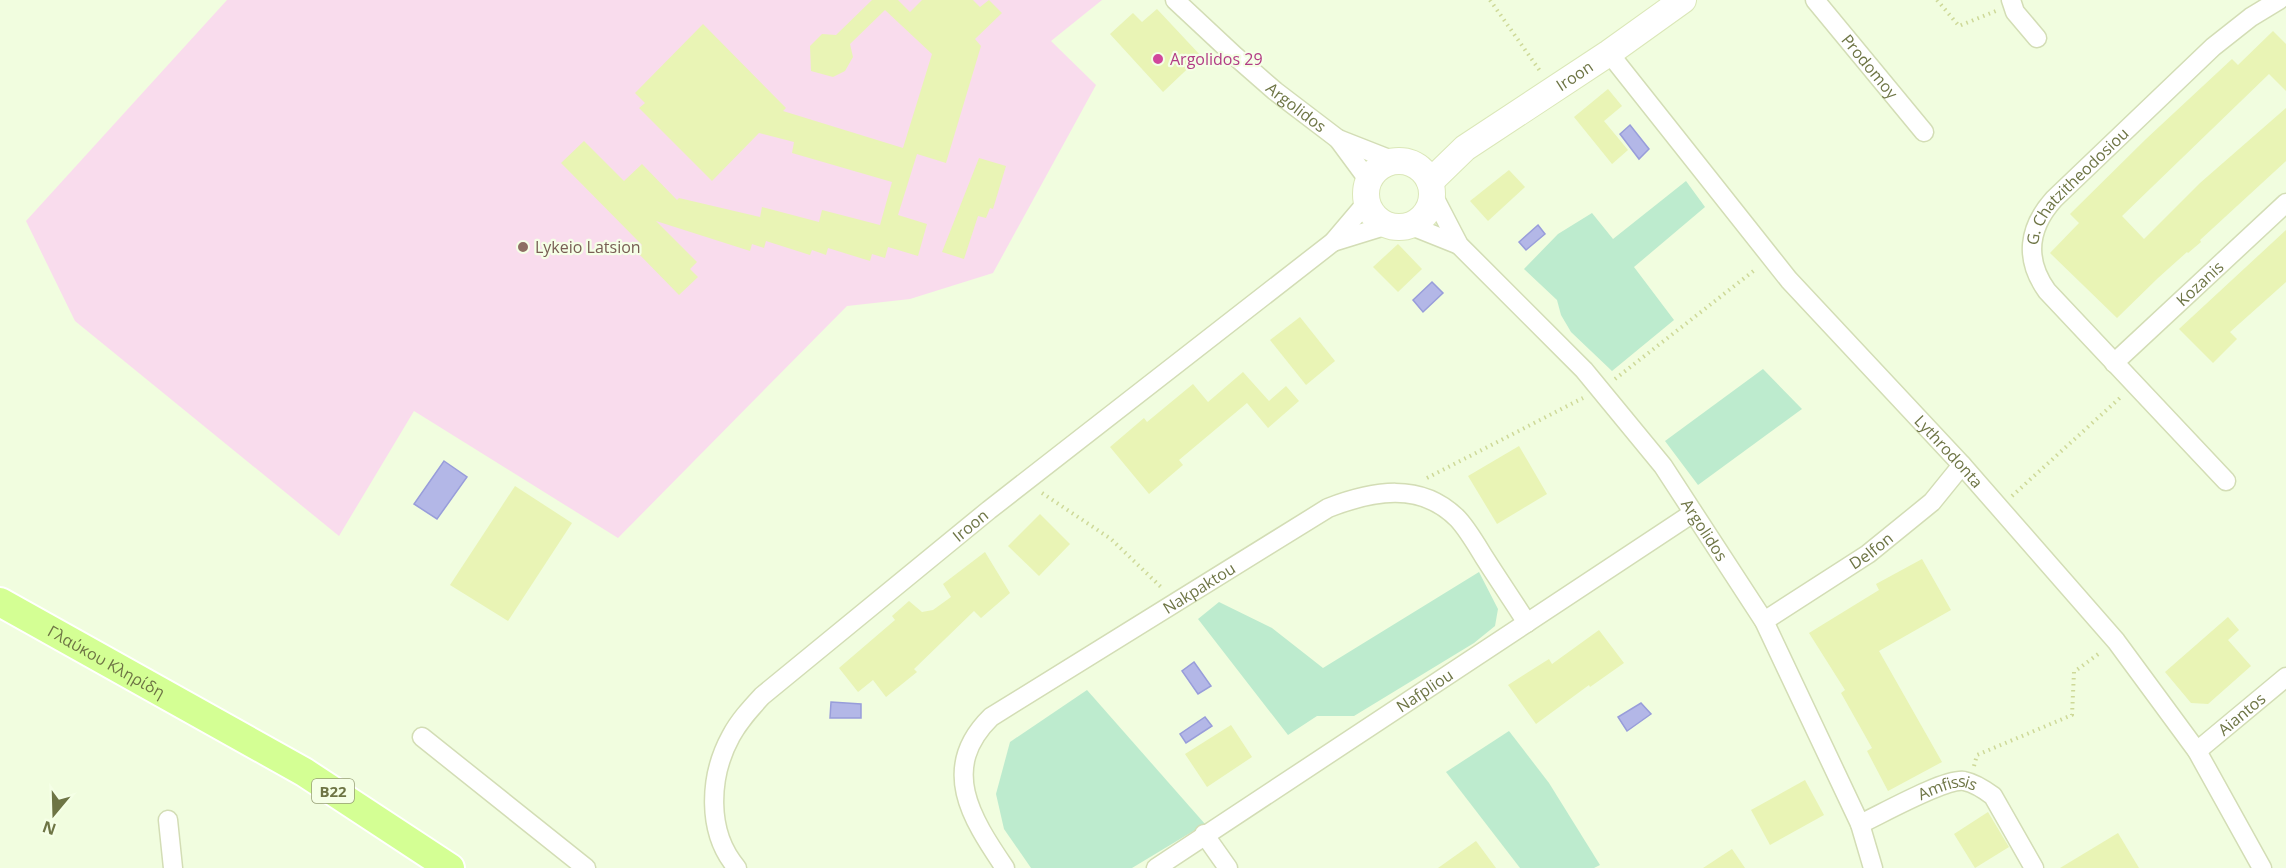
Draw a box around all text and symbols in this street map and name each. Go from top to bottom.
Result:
street label: Prodomoy [1837,29,1904,104]
place label: Argolidos 29 [1170,48,1263,70]
marker: Argolidos 29 [1151,52,1165,66]
street label: Iroon [1552,56,1597,96]
street label: Argolidos [1262,77,1331,137]
street label: G. Chatzitheodosiou [2021,123,2133,247]
place label: Lykeio Latsion [535,236,641,258]
marker: Lykeio Latsion [516,240,530,254]
street label: Kozanis [2171,256,2228,311]
street label: Lythrodonta [1910,410,1988,493]
street label: Argolidos [1676,495,1733,565]
street label: Iroon [948,504,993,547]
street label: Delfon [1845,527,1897,574]
street label: Nakpaktou [1159,557,1240,619]
street label: Γλαύκου Κληρίδη [44,620,169,703]
street label: Nafpliou [1392,664,1457,717]
street label: Aiantos [2213,688,2270,740]
street label: Amfissis [1914,770,1981,805]
road number: B22 [312,779,354,803]
north arrow [24,784,84,844]
text: N [39,816,59,841]

